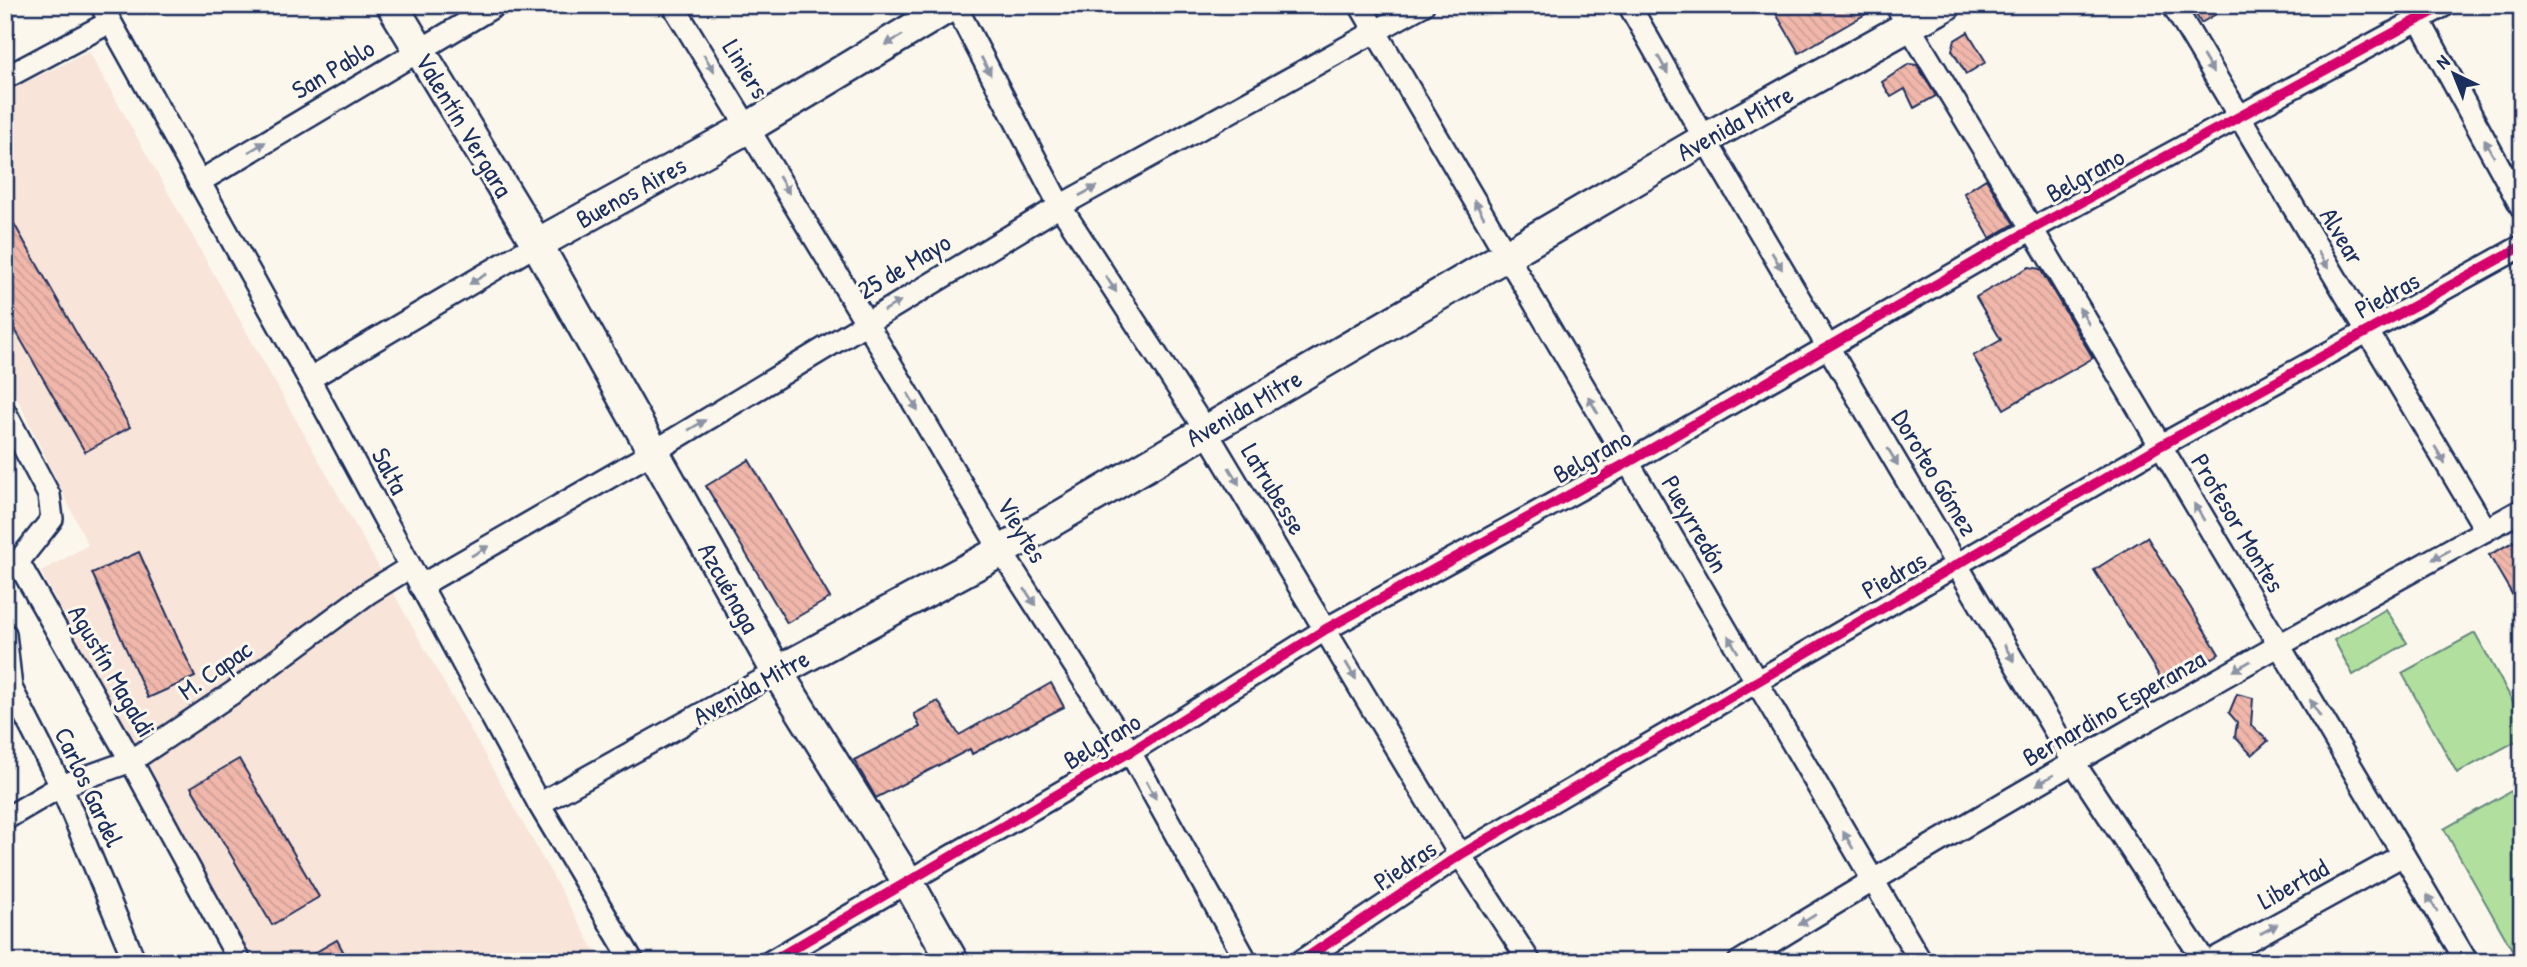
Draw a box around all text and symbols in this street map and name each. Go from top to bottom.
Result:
street label: San Pablo [285,30,381,107]
street label: Liniers [715,33,778,105]
one-way arrow [884,34,903,47]
north arrow [2418,38,2488,108]
street label: Valentín Vergara [407,46,521,204]
text: N [2430,49,2455,75]
one-way arrow [703,54,715,73]
one-way arrow [2201,54,2214,73]
one-way arrow [1657,55,1669,74]
one-way arrow [981,56,992,76]
street label: Avenida Mitre [1670,76,1799,169]
one-way arrow [2483,138,2495,157]
street label: Belgrano [2039,139,2130,210]
one-way arrow [248,141,267,153]
street label: Buenos Aires [569,147,692,236]
one-way arrow [777,176,790,195]
one-way arrow [1078,185,1097,197]
one-way arrow [1472,199,1485,218]
street label: Alvear [2312,201,2373,271]
street label: 25 de Mayo [851,224,957,307]
one-way arrow [2317,250,2329,269]
one-way arrow [1771,252,1783,271]
street label: Piedras [2348,263,2425,327]
one-way arrow [469,273,488,285]
one-way arrow [1105,275,1118,294]
one-way arrow [882,300,901,313]
one-way arrow [2078,307,2090,326]
street label: Avenida Mitre [1180,360,1308,455]
one-way arrow [907,392,919,411]
one-way arrow [1587,396,1599,415]
street label: Doroteo Gómez [1884,403,1987,542]
one-way arrow [688,418,707,431]
street label: Belgrano [1546,420,1637,491]
street label: Latrubesse [1234,437,1315,541]
street label: Salta [364,441,417,500]
one-way arrow [2434,445,2446,464]
street label: Profesor Montes [2183,447,2294,599]
one-way arrow [1887,448,1899,467]
one-way arrow [1227,466,1240,485]
street label: Pueyrredón [1654,469,1737,579]
street label: Vieytes [989,490,1056,569]
one-way arrow [2193,503,2205,522]
street label: Azcuénaga [690,536,769,639]
street label: Piedras [1855,542,1932,607]
one-way arrow [470,545,489,558]
one-way arrow [2431,549,2450,561]
one-way arrow [1024,587,1037,606]
street label: Agustín Magaldi [60,598,164,743]
street label: M. Capac [171,631,259,708]
one-way arrow [1727,634,1739,654]
street label: Avenida Mitre [686,640,815,733]
street label: Bernardino Esperanza [2016,641,2212,774]
one-way arrow [2003,643,2015,662]
one-way arrow [2232,660,2252,672]
one-way arrow [1345,661,1357,680]
one-way arrow [2309,698,2322,717]
street label: Belgrano [1057,704,1147,777]
street label: Carlos Gardel [47,721,132,852]
one-way arrow [2035,774,2055,786]
one-way arrow [1145,780,1157,799]
street label: Piedras [1366,831,1443,898]
one-way arrow [1841,831,1854,850]
street label: Libertad [2251,850,2334,917]
one-way arrow [2426,894,2438,913]
one-way arrow [1797,914,1816,927]
one-way arrow [2259,923,2279,935]

